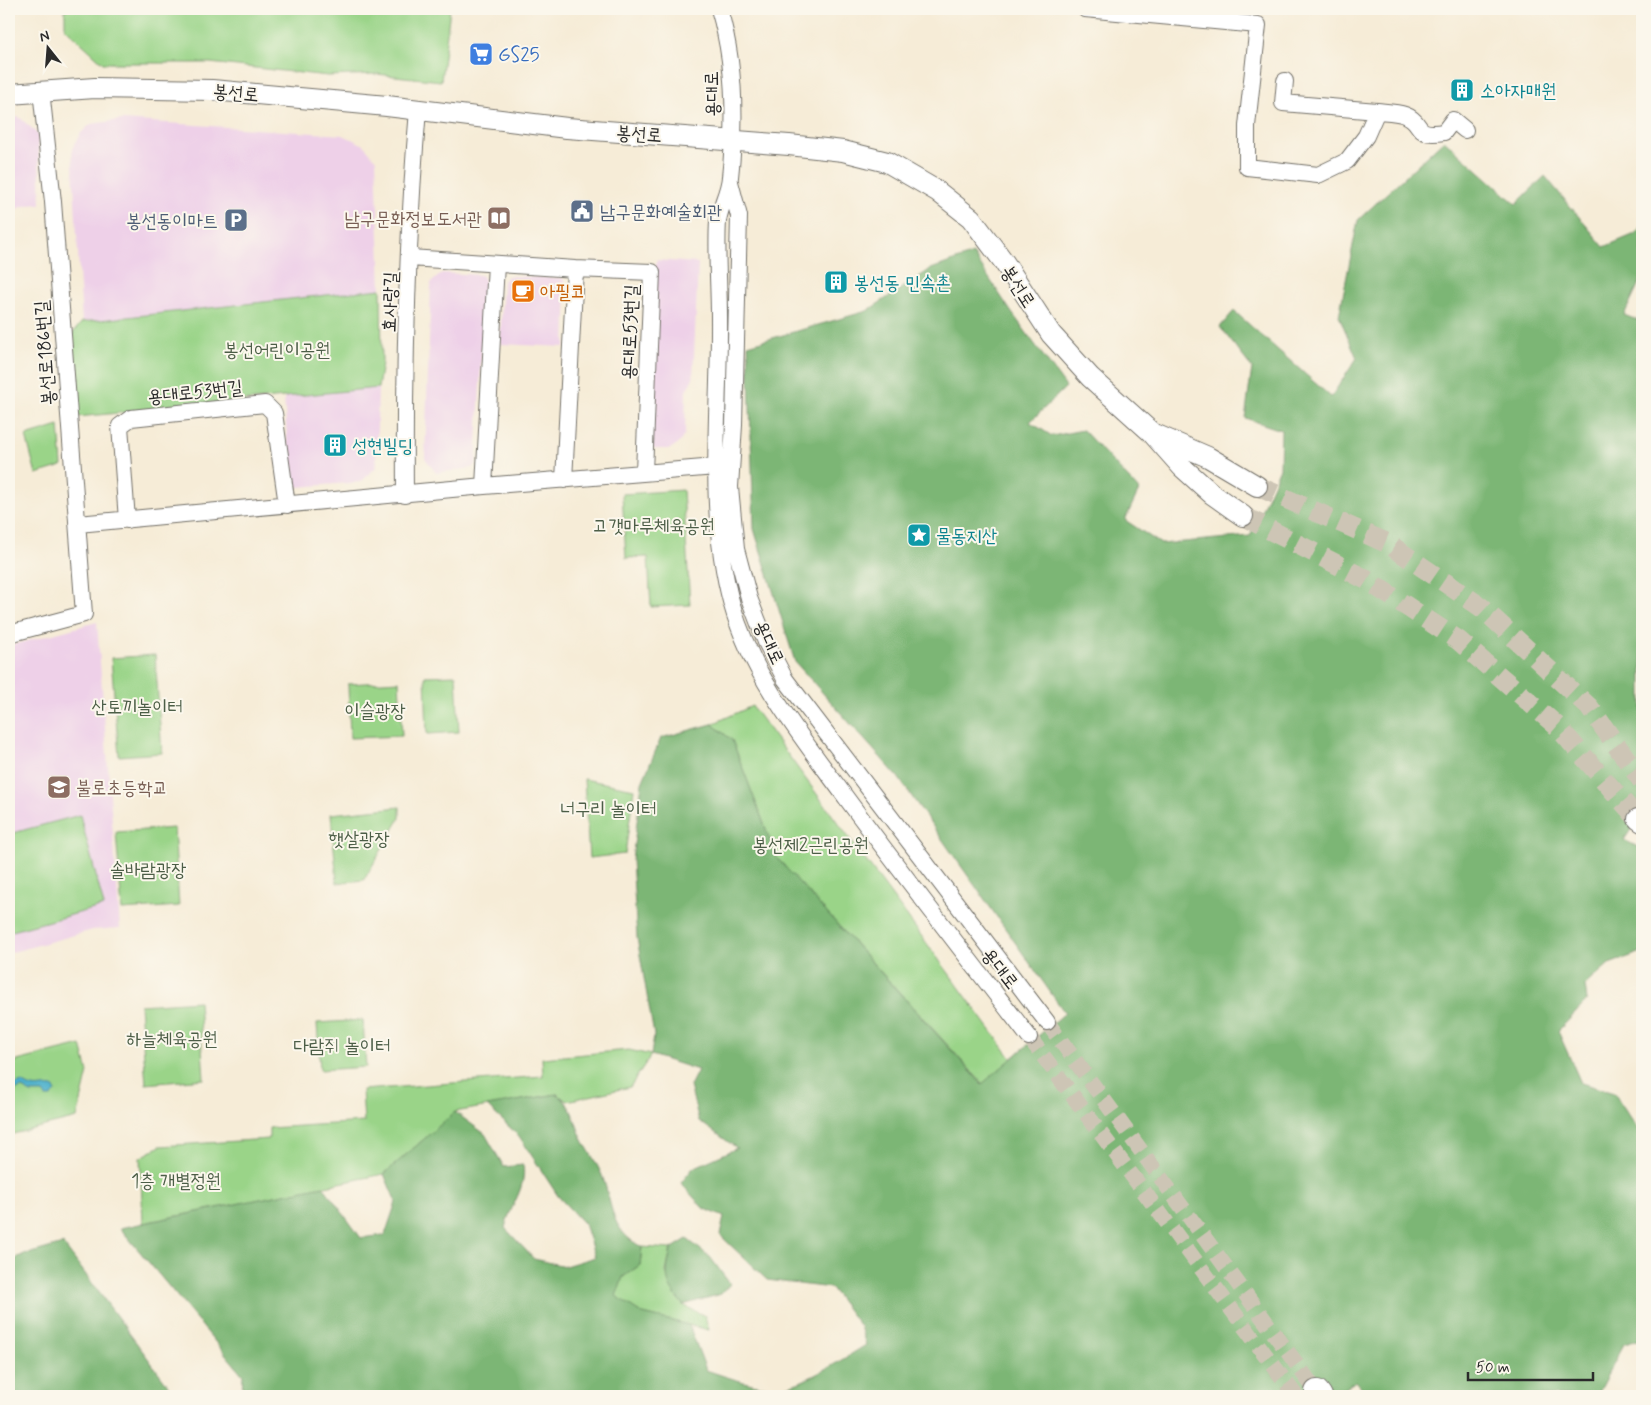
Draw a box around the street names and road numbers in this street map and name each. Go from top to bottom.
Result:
street label: 용대로 [700,71,725,117]
street label: 봉선로 [212,79,260,108]
street label: 봉선로 [615,120,663,149]
street label: 봉선로 [995,261,1041,313]
street label: 효사랑길 [377,271,404,333]
street label: 용대로53번길 [616,284,645,380]
street label: 봉선로186번길 [29,299,62,406]
street label: 용대로53번길 [146,375,244,410]
street label: 용대로 [748,617,790,669]
street label: 용대로 [976,943,1024,995]

